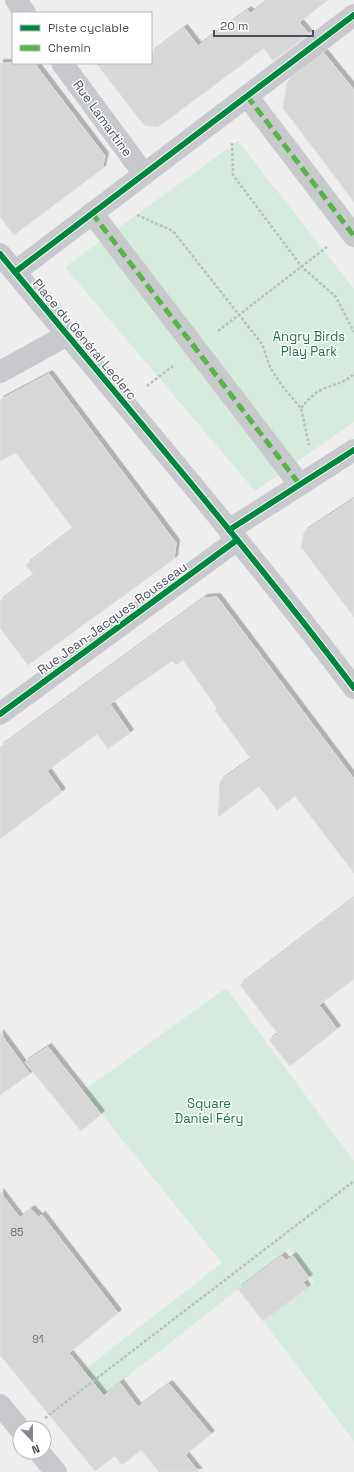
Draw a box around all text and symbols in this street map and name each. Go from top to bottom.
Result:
legend [12,12,152,64]
scale bar [214,12,313,38]
text: 20 m [220,18,248,34]
text: Piste cyclable [48,20,129,36]
text: Chemin [48,40,91,56]
street label: Rue Lamartine [69,77,136,160]
street label: Place du Général Leclerc [29,275,141,404]
park label: Angry Birds Play Park [273,328,345,360]
street label: Rue Jean-Jacques Rousseau [34,558,191,679]
park label: Square Daniel Féry [175,1095,243,1127]
house number: 85 [10,1225,24,1239]
house number: 91 [32,1332,44,1346]
north arrow [12,1420,52,1460]
text: N [30,1441,42,1457]

